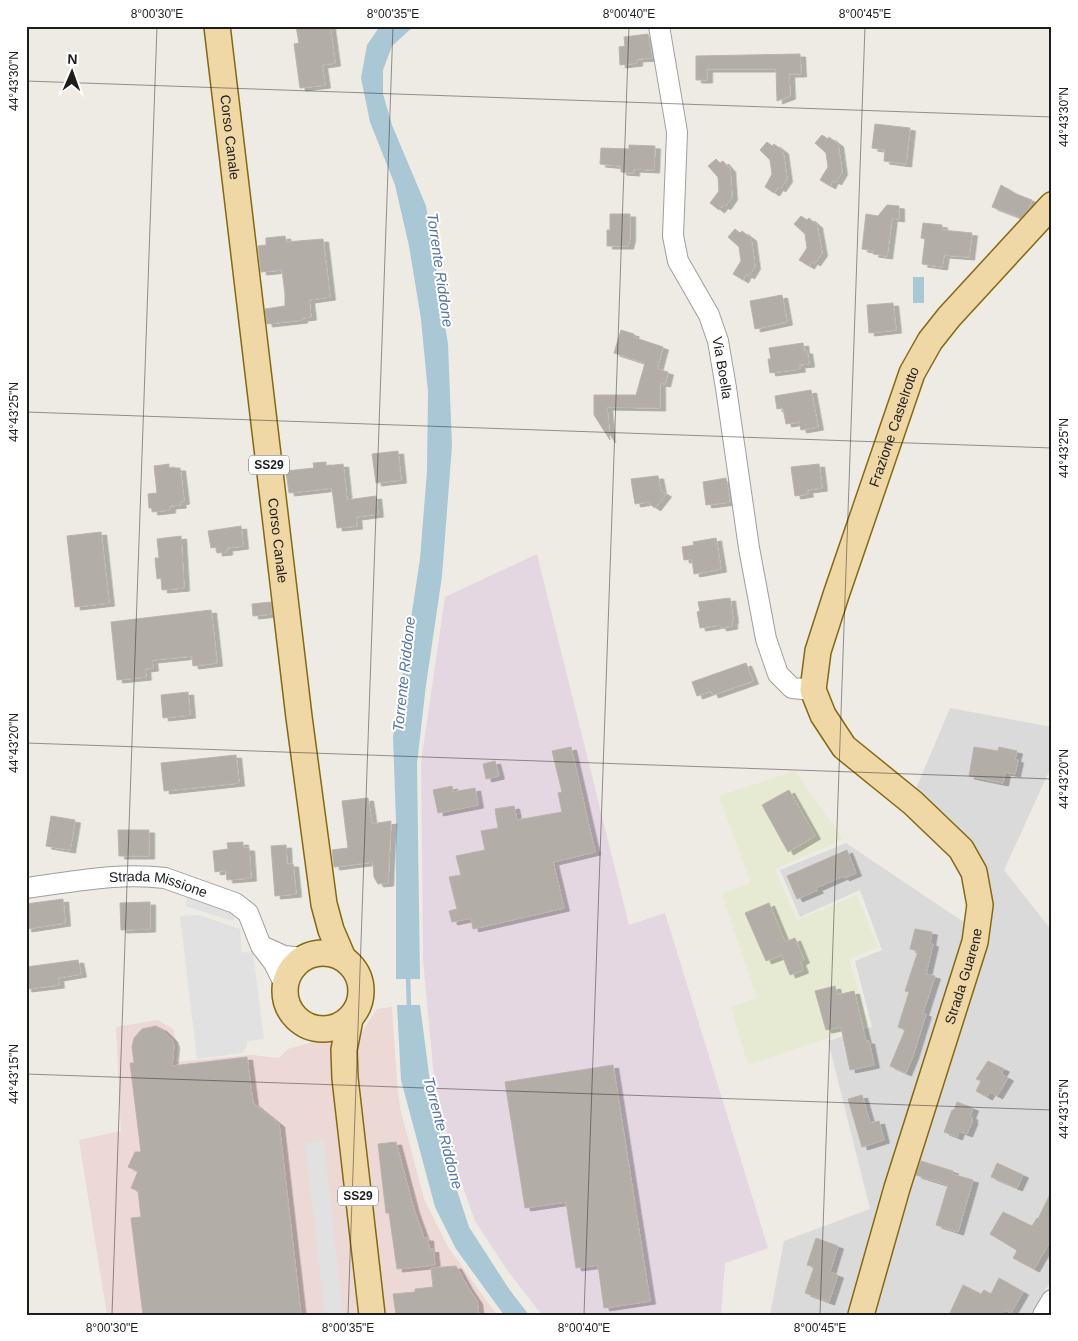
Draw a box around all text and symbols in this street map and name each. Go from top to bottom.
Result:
text: 8°00'30"E [131,7,183,21]
text: 8°00'35"E [367,7,419,21]
text: 8°00'40"E [603,7,655,21]
text: 8°00'45"E [839,7,891,21]
north arrow [48,48,98,98]
text: 44°43'30"N [7,51,21,111]
text: N [67,51,78,67]
text: 44°43'30"N [1057,87,1071,147]
street label: Corso Canale [217,94,243,181]
water label: Torrente Riddone [424,212,457,328]
street label: Via Boella [709,335,735,400]
street label: Frazione Castelrotto [866,363,922,489]
text: 44°43'25"N [7,382,21,442]
text: 44°43'25"N [1057,418,1071,478]
road number: SS29 [249,456,289,474]
street label: Corso Canale [265,497,291,584]
water label: Torrente Riddone [389,616,418,732]
text: 44°43'20"N [7,713,21,773]
text: 44°43'20"N [1057,749,1071,809]
street label: Strada Missione [109,868,210,901]
street label: Strada Guarene [941,927,985,1026]
text: 44°43'15"N [7,1044,21,1104]
water label: Torrente Riddone [420,1075,467,1191]
text: 44°43'15"N [1057,1079,1071,1139]
road number: SS29 [338,1186,378,1206]
text: 8°00'30"E [86,1321,138,1335]
text: 8°00'35"E [322,1321,374,1335]
text: 8°00'40"E [558,1321,610,1335]
text: 8°00'45"E [794,1321,846,1335]

